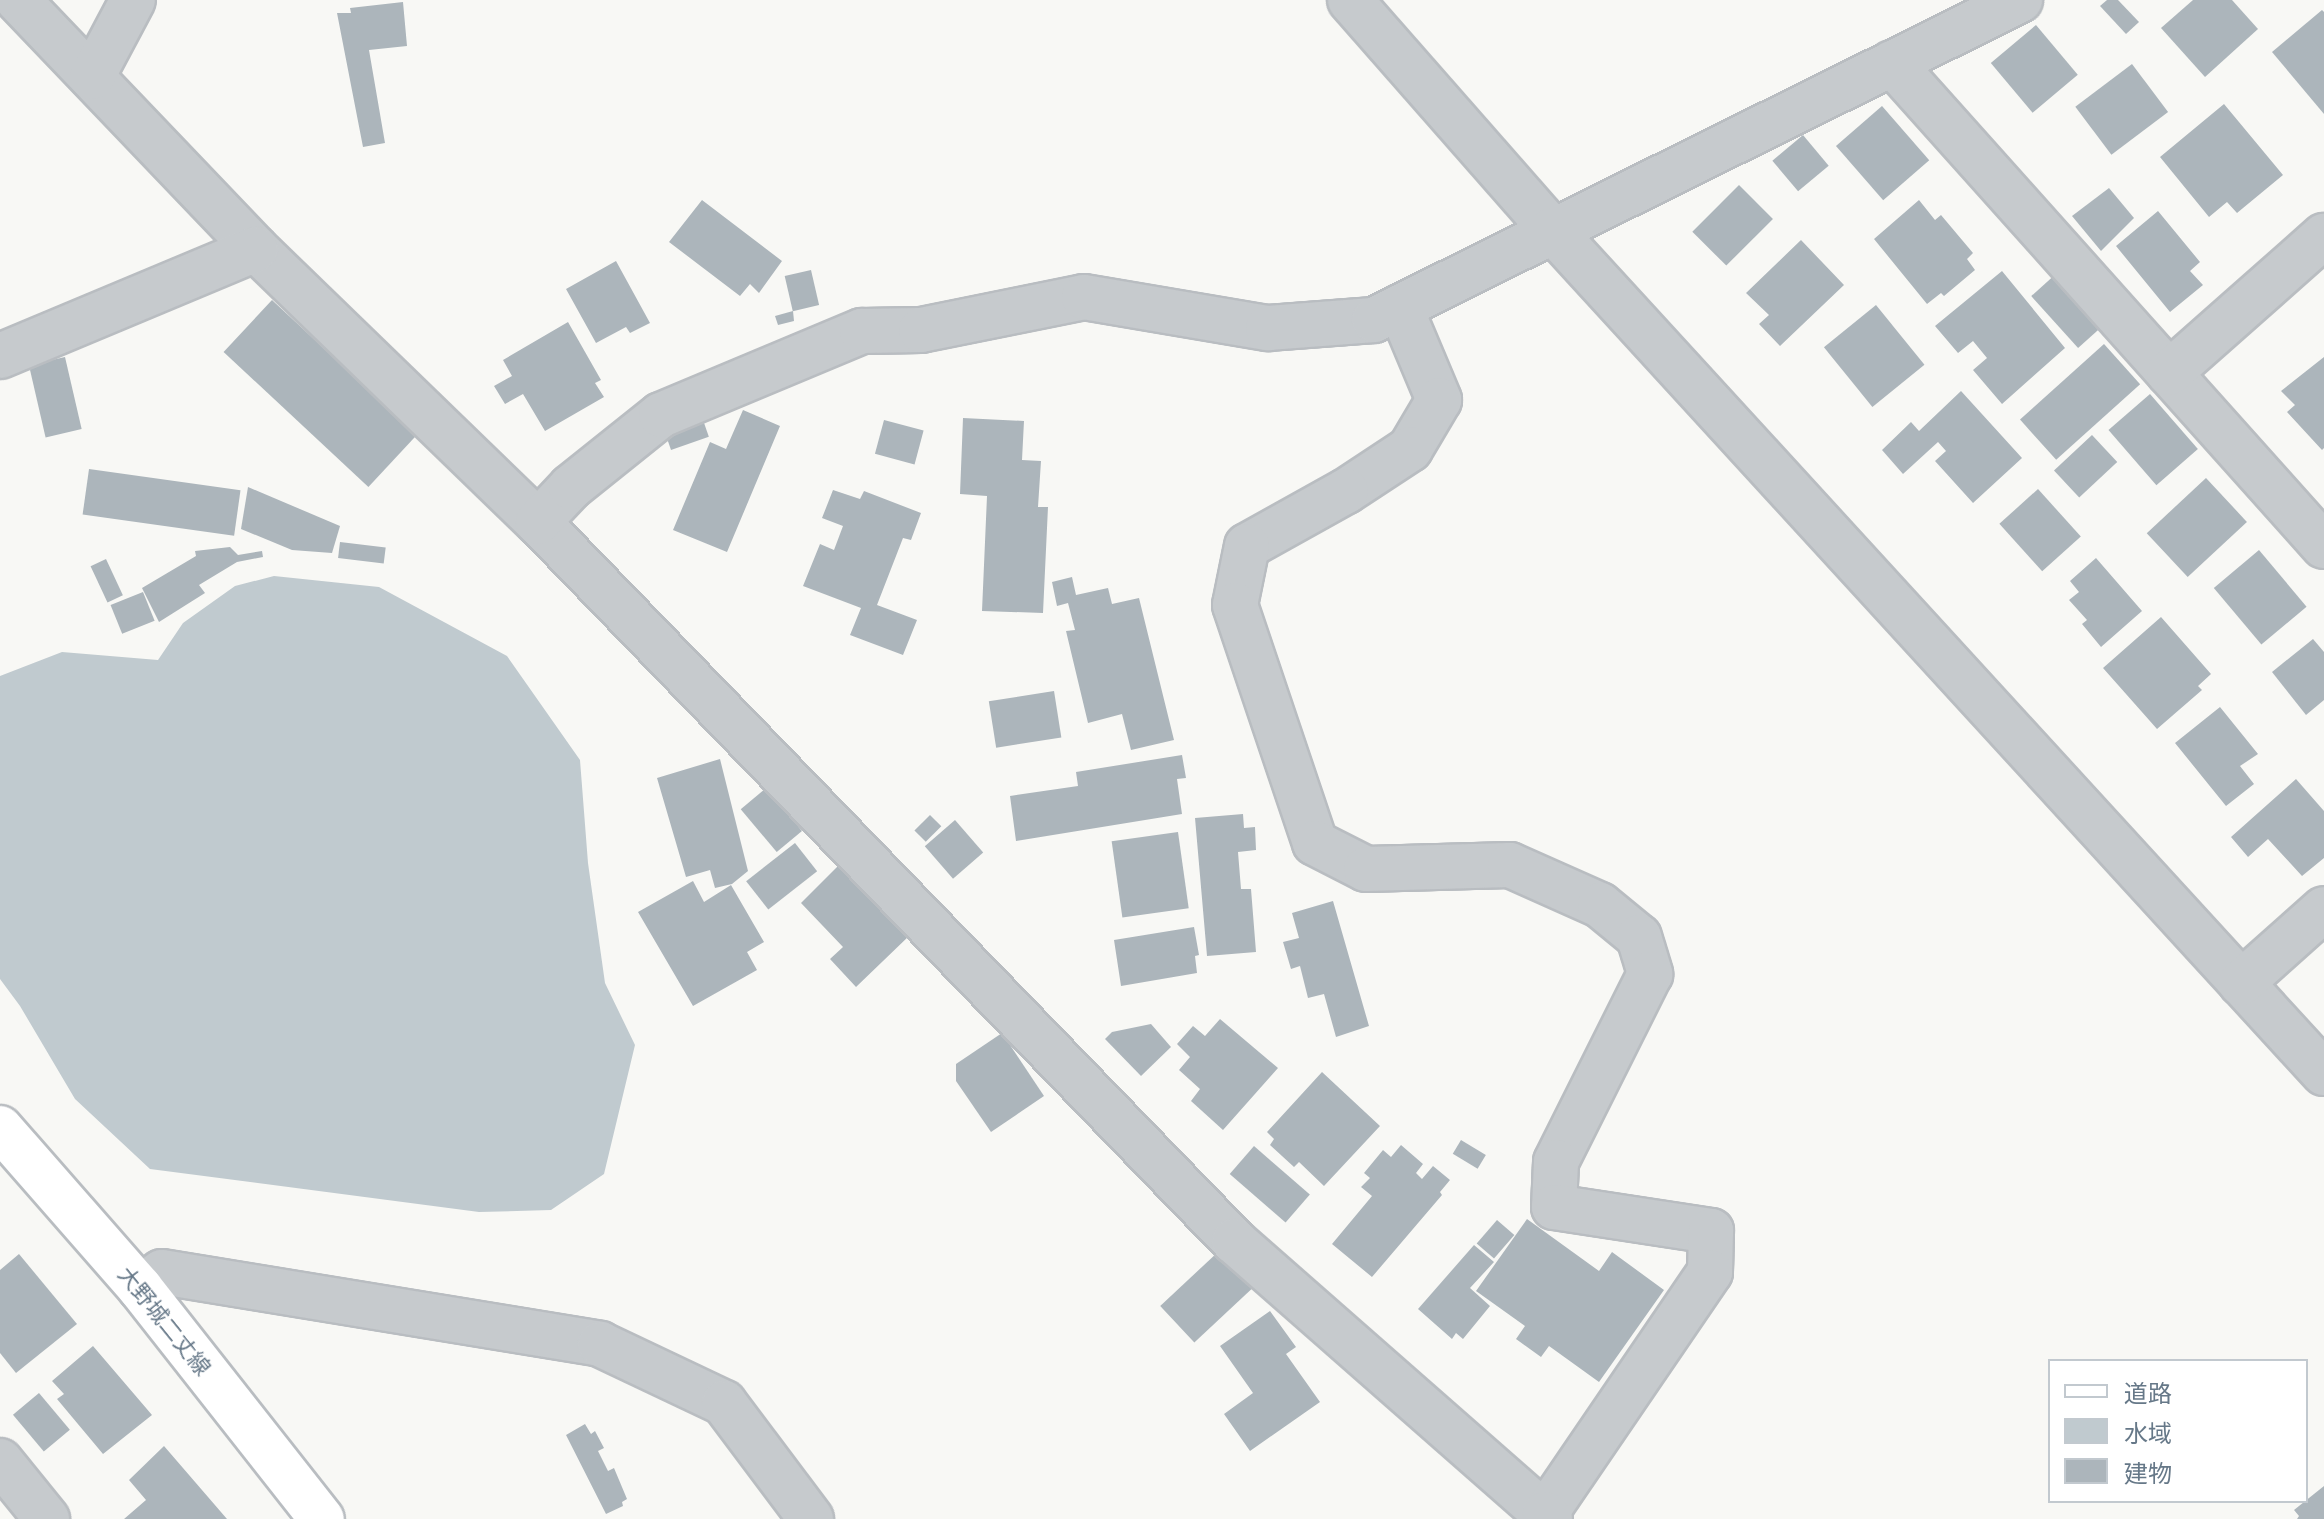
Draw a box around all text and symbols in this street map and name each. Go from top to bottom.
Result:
street label: 大野城二丈線 [112,1261,216,1381]
legend [2048,1359,2308,1503]
text: 道路 [2124,1380,2172,1408]
text: 水域 [2124,1420,2172,1448]
text: 建物 [2124,1460,2172,1488]

